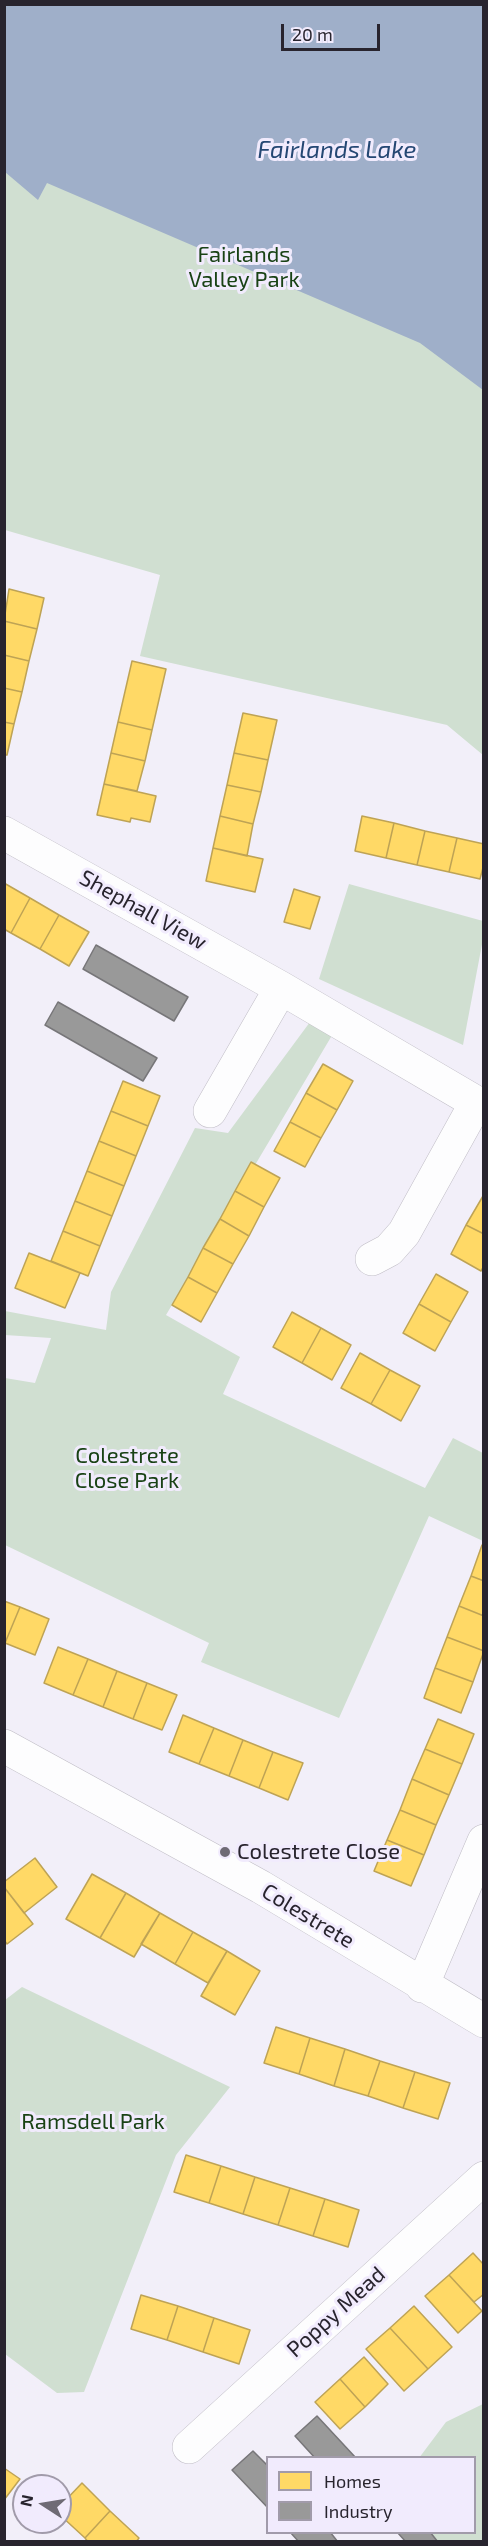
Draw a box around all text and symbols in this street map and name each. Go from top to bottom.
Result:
scale bar [284,12,383,50]
text: 20 m [292,23,333,45]
water label: Fairlands Lake [258,136,416,164]
park label: Fairlands Valley Park [188,242,300,294]
street label: Shephall View [75,864,211,956]
park label: Colestrete Close Park [75,1443,179,1494]
place label: Colestrete Close [237,1839,400,1865]
marker: Colestrete Close [218,1845,232,1859]
street label: Colestrete [257,1878,359,1954]
park label: Ramsdell Park [21,2109,165,2135]
street label: Poppy Mead [281,2261,391,2363]
legend [266,2456,476,2534]
text: Homes [324,2470,381,2492]
north arrow [12,2474,72,2534]
text: N [15,2493,36,2508]
text: Industry [324,2500,393,2522]

